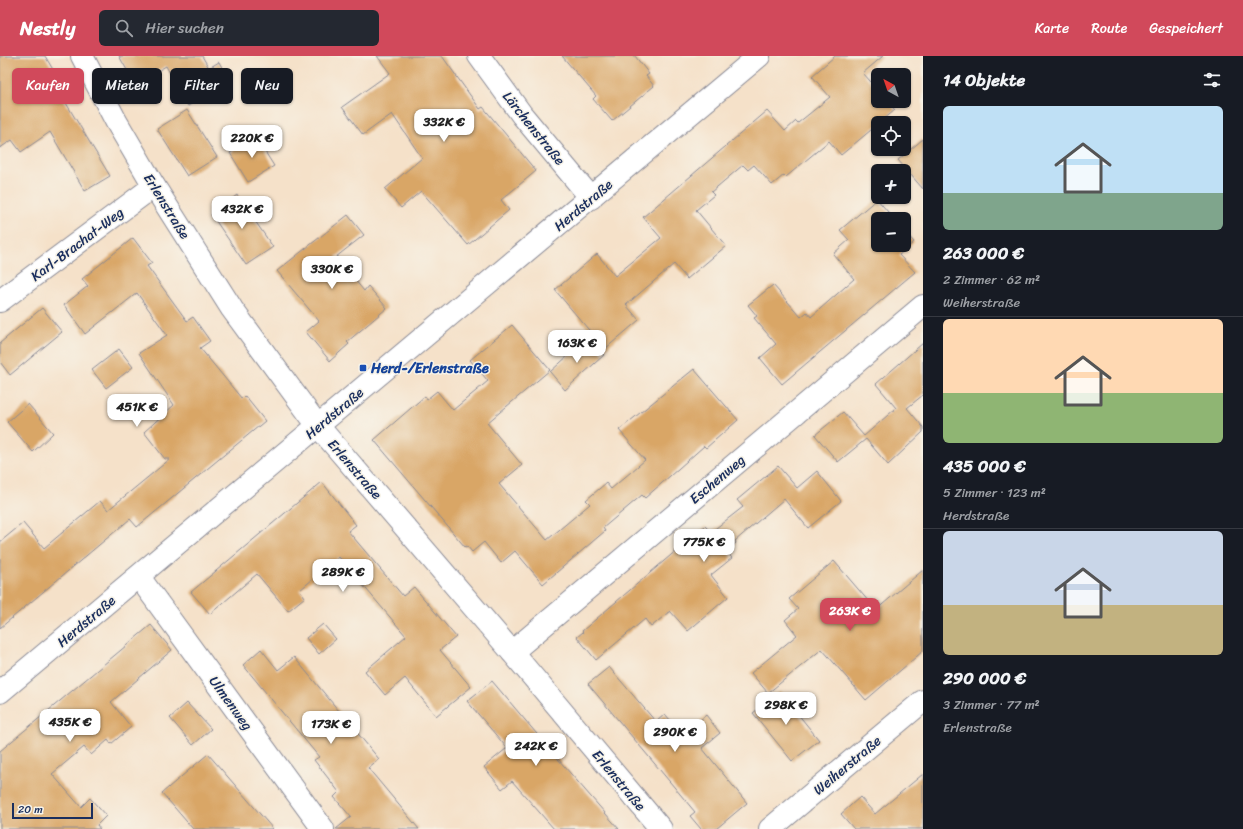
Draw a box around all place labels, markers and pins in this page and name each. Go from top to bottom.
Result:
pin: 332K € [411,109,477,143]
pin: 220K € [219,125,285,159]
pin: 432K € [209,196,275,230]
pin: 330K € [299,256,365,290]
pin: 163K € [544,330,610,364]
place label: Herd-/Erlenstraße [370,356,489,381]
marker: Herd-/Erlenstraße [358,363,368,373]
pin: 451K € [104,394,170,428]
pin: 775K € [671,529,737,563]
pin: 289K € [310,559,376,593]
pin: 263K € [817,598,883,632]
pin: 298K € [753,692,819,726]
pin: 435K € [37,709,103,743]
pin: 173K € [298,711,364,745]
pin: 290K € [642,719,708,753]
pin: 242K € [503,733,569,767]

